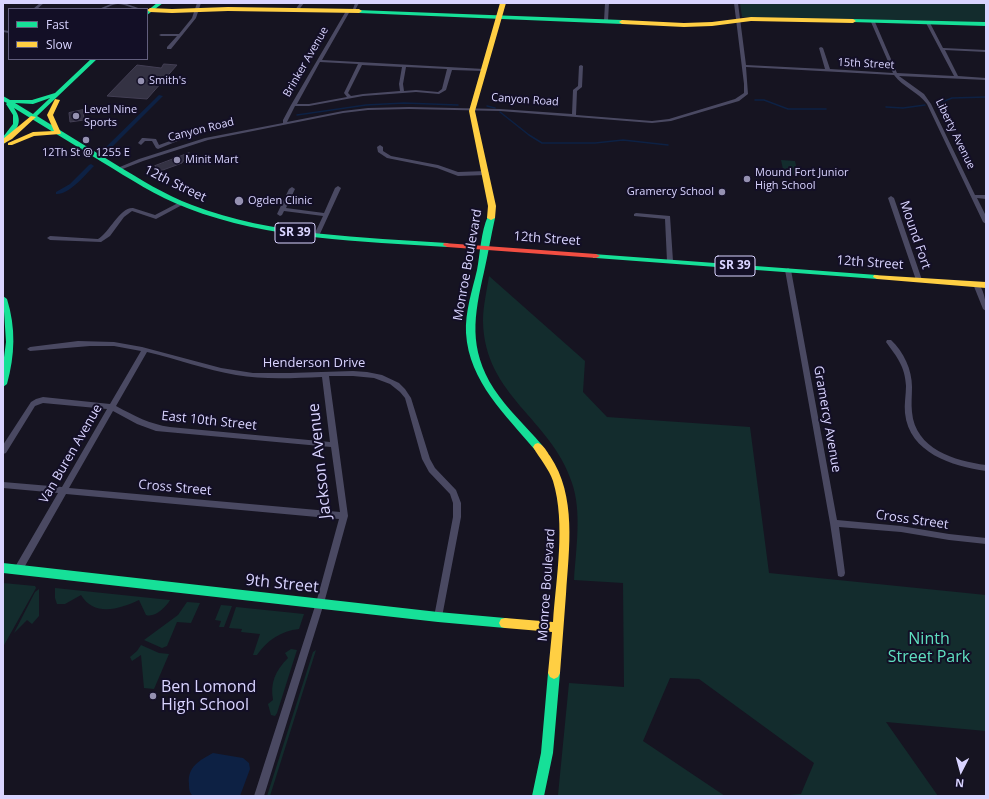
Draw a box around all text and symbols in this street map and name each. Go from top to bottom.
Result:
legend [8,8,148,60]
text: Fast [46,16,69,33]
street label: Brinker Avenue [281,25,331,99]
text: Slow [46,36,72,53]
street label: 15th Street [837,56,895,72]
place label: Smith's [149,74,186,88]
marker: Smith's [136,76,146,86]
street label: Canyon Road [491,91,559,109]
street label: Liberty Avenue [932,97,978,171]
place label: Level Nine Sports [84,103,137,129]
marker: Level Nine Sports [71,111,81,121]
street label: Canyon Road [167,115,235,145]
marker: 12Th St @ 1255 E [81,135,91,145]
place label: 12Th St @ 1255 E [42,146,130,160]
place label: Minit Mart [185,153,238,167]
marker: Minit Mart [172,155,182,165]
street label: 12th Street [141,162,209,206]
place label: Mound Fort Junior High School [755,166,848,192]
marker: Mound Fort Junior High School [742,174,752,184]
place label: Gramercy School [627,185,714,199]
marker: Gramercy School [717,187,727,197]
place label: Ogden Clinic [248,194,312,208]
marker: Ogden Clinic [233,195,245,207]
street label: Mound Fort [896,199,934,271]
street label: Monroe Boulevard [451,208,485,322]
road number: SR 39 [275,223,315,243]
street label: 12th Street [513,229,581,249]
street label: 12th Street [836,253,904,273]
road number: SR 39 [715,256,755,276]
street label: Henderson Drive [263,355,365,371]
street label: Gramercy Avenue [810,364,844,474]
street label: Van Buren Avenue [36,402,106,506]
street label: Jackson Avenue [304,402,336,520]
street label: East 10th Street [161,408,257,434]
street label: Cross Street [138,477,212,499]
street label: Cross Street [875,507,949,533]
street label: Monroe Boulevard [535,528,559,642]
street label: 9th Street [244,571,320,597]
park label: Ninth Street Park [888,629,970,667]
place label: Ben Lomond High School [161,677,256,715]
marker: Ben Lomond High School [148,691,158,701]
north arrow [941,751,981,791]
text: N [954,776,965,791]

